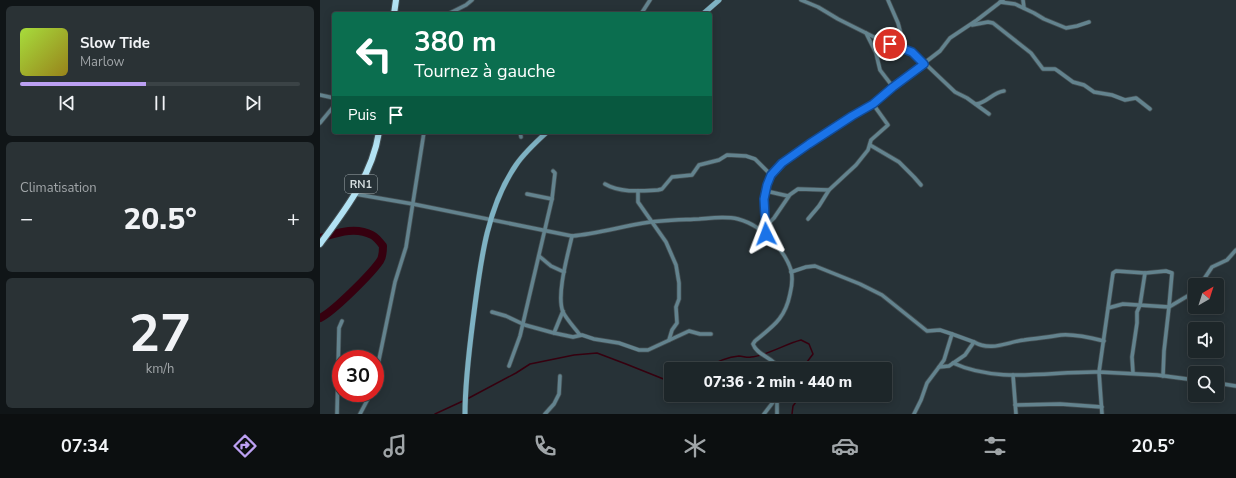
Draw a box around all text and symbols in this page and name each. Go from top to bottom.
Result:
text: 380 m [414,23,497,61]
pin [873,27,907,61]
icon: left [348,28,400,80]
text: Slow Tide [80,33,150,53]
icon: arrive [879,33,901,55]
text: Marlow [80,53,125,71]
text: Tournez à gauche [414,59,555,83]
icon: previous [56,92,78,114]
icon: pause [149,92,171,114]
icon: next [242,92,264,114]
icon: arrive [385,104,407,126]
text: Puis [348,105,377,125]
road number: RN1 [345,175,377,193]
text: Climatisation [20,179,97,197]
text: 20.5° [123,199,197,240]
text: − [20,204,33,234]
text: + [287,204,300,234]
position arrow [745,213,787,255]
north arrow [1188,278,1224,314]
map controls [1188,278,1224,402]
text: 27 [129,298,191,369]
button: sound [1188,322,1224,358]
speed limit sign: 30 [332,350,384,402]
text: km/h [146,360,174,378]
button: search [1188,366,1224,402]
text: 07:36 · 2 min · 440 m [704,372,852,392]
icon: directions [231,432,259,460]
icon: music [381,432,409,460]
icon: phone [531,432,559,460]
icon: climate [681,432,709,460]
icon: car [831,432,859,460]
icon: filters [981,432,1009,460]
text: 07:34 [61,434,109,458]
text: 20.5° [1131,434,1175,458]

